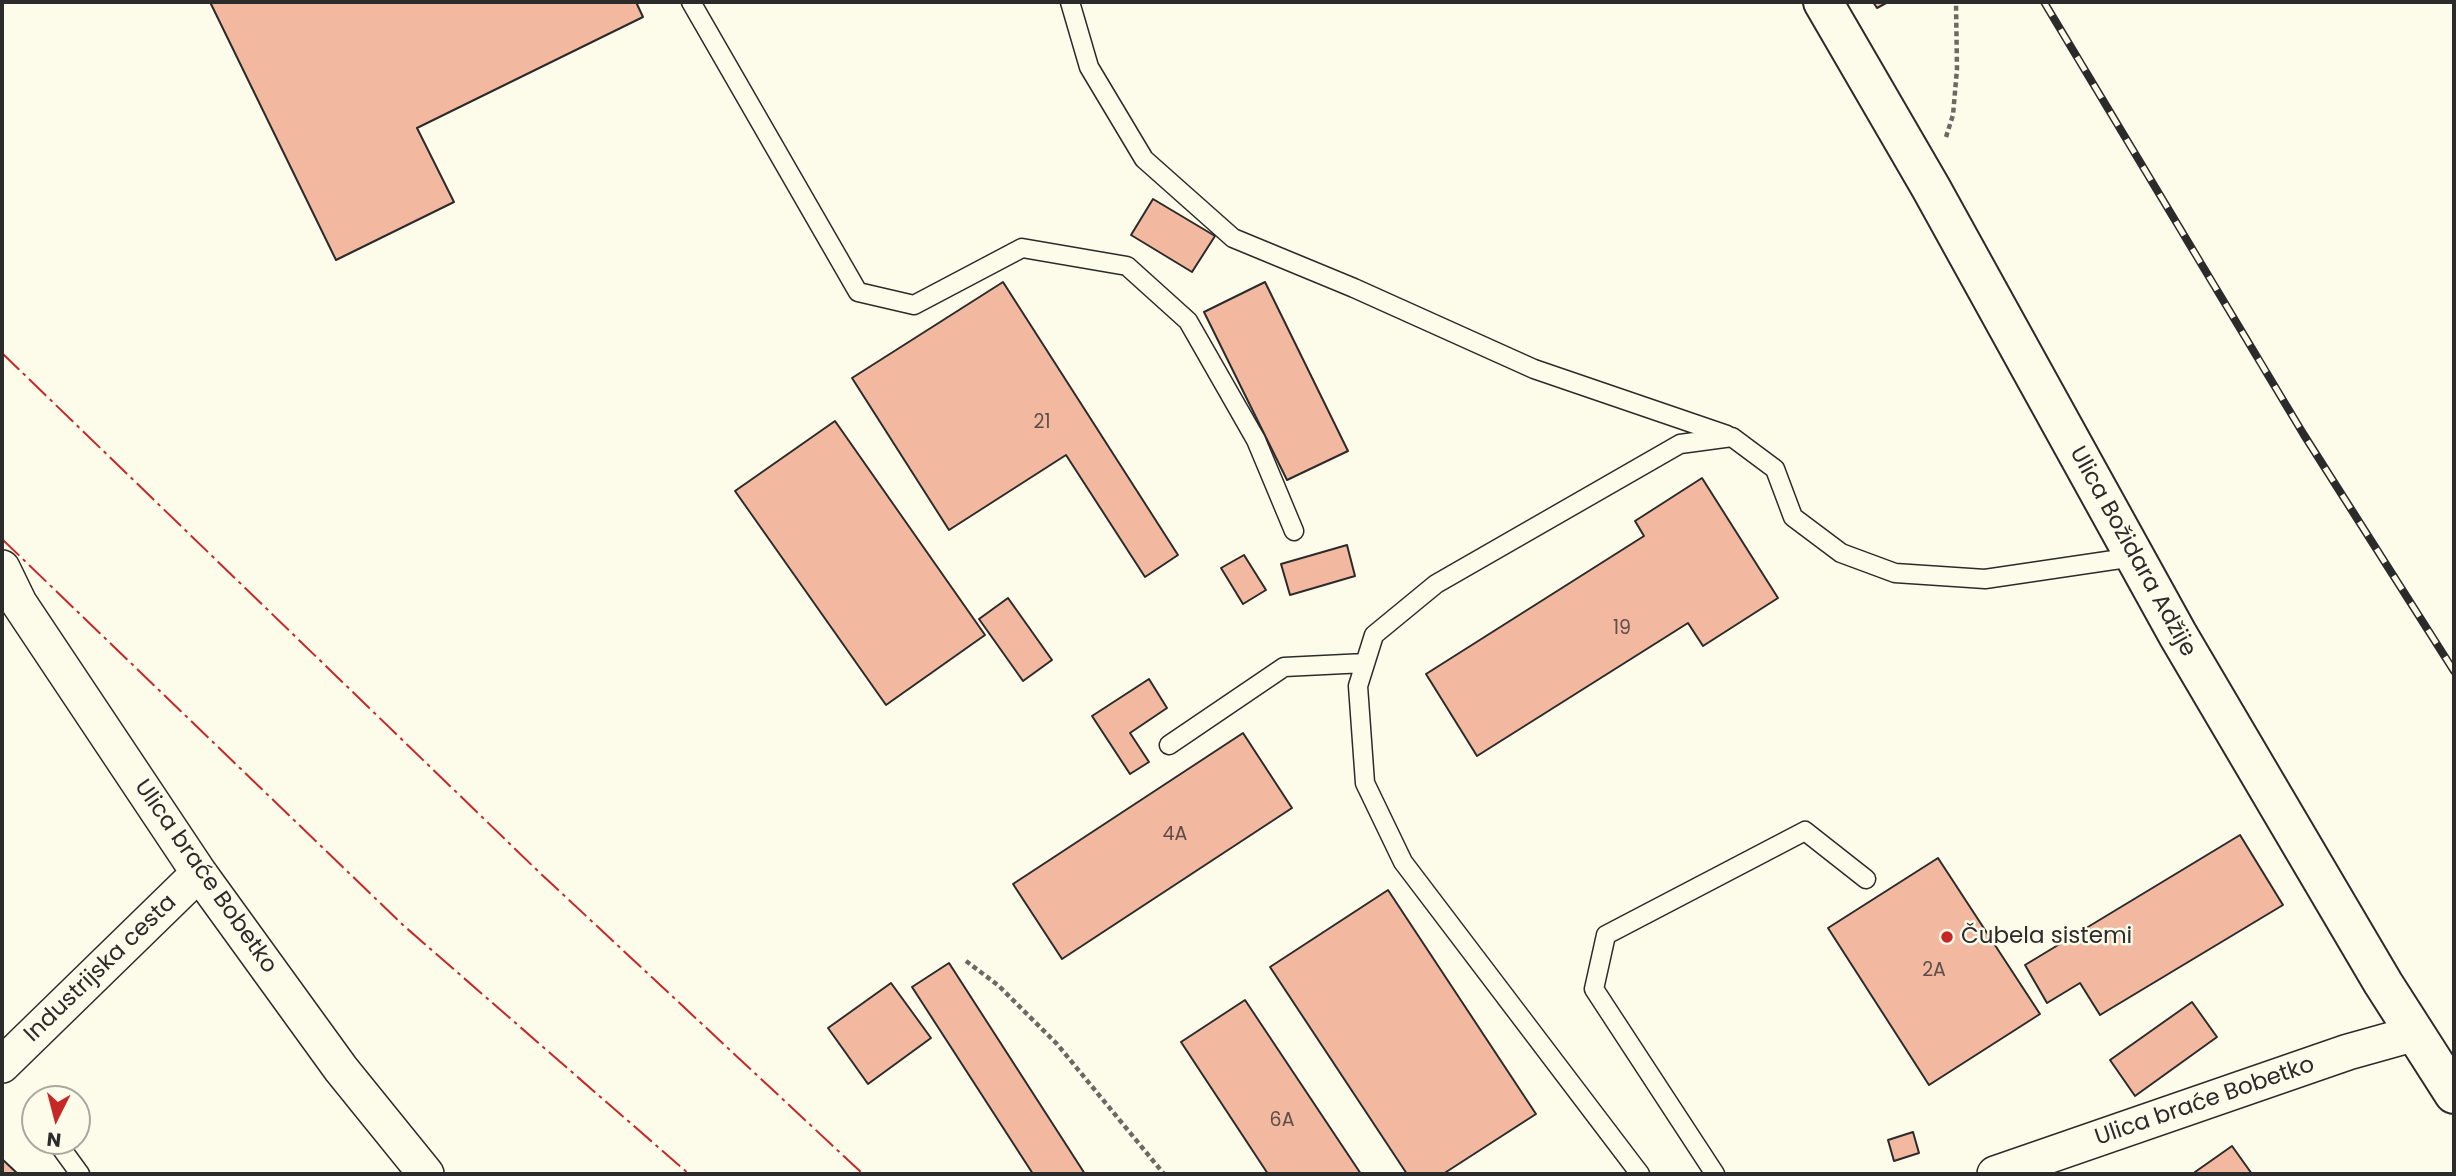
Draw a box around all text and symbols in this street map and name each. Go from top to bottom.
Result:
house number: 21 [1033,412,1051,434]
street label: Ulica Božidara Adžije [2063,442,2201,662]
house number: 19 [1613,618,1631,640]
street label: Ulica braće Bobetko [128,775,282,979]
house number: 4A [1163,824,1187,846]
street label: Industrijska cesta [19,889,183,1049]
place label: Čubela sistemi [1961,923,2132,951]
marker: Čubela sistemi [1939,929,1955,945]
house number: 2A [1922,960,1946,982]
street label: Ulica braće Bobetko [2092,1051,2318,1153]
north arrow [21,1085,91,1155]
house number: 6A [1270,1110,1294,1132]
text: N [45,1125,62,1154]

